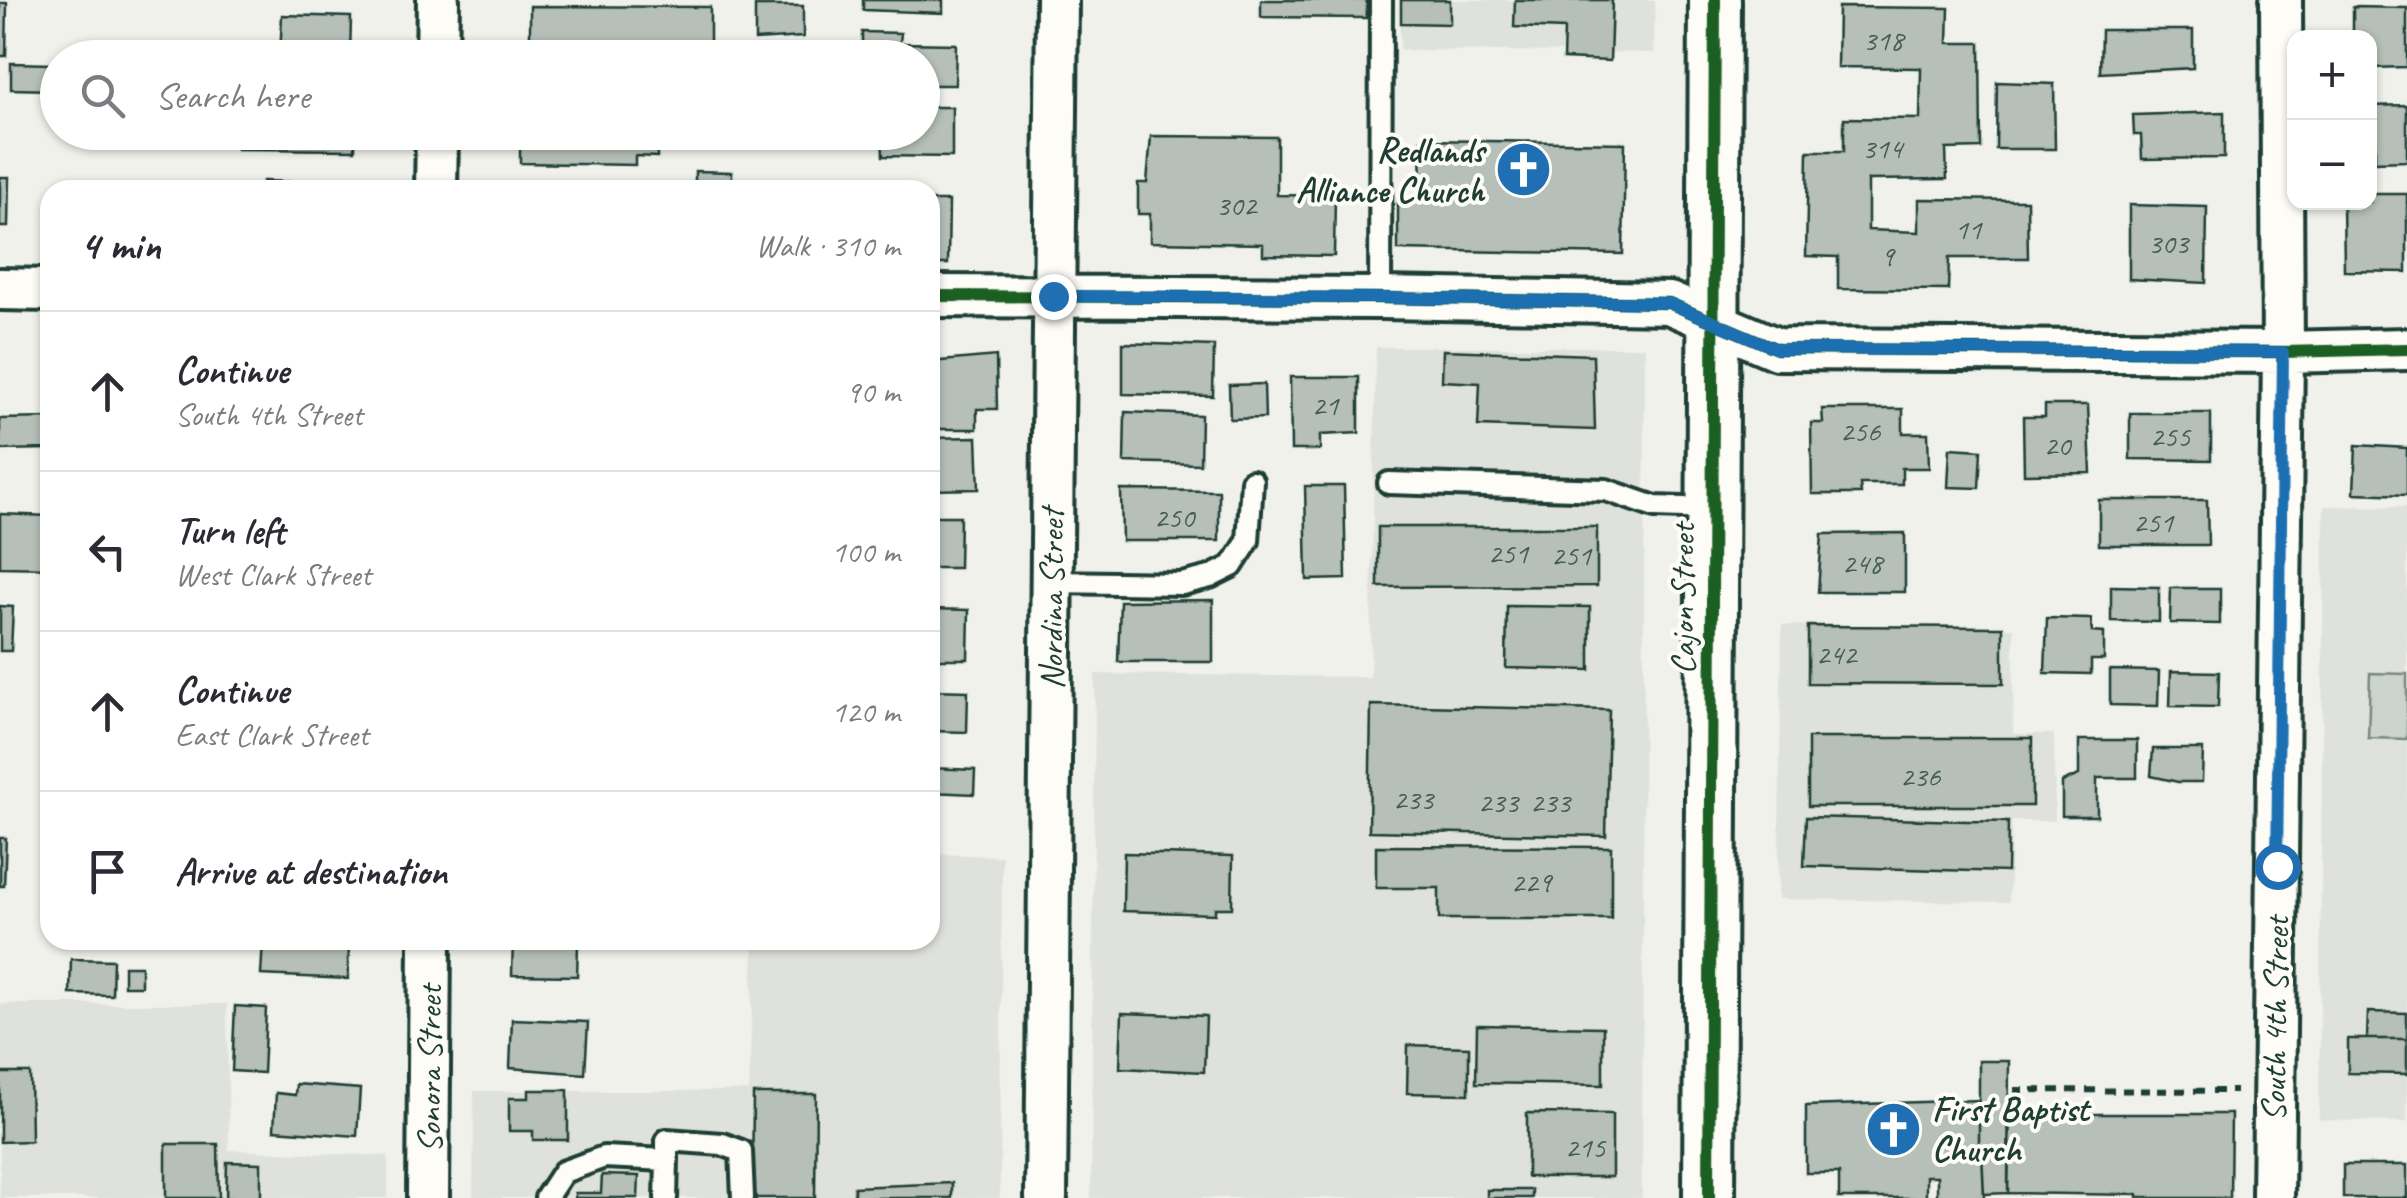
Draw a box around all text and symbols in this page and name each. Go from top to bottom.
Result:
house number: 318 [1863,21,1906,59]
map controls [2287,30,2377,210]
button: + [2287,30,2377,120]
search box [40,40,940,150]
icon: search [75,68,130,123]
text: Search here [155,72,310,119]
button: − [2287,120,2377,210]
place label: Redlands Alliance Church [1296,128,1488,213]
house number: 314 [1862,129,1905,167]
church icon: Redlands Alliance Church [1493,140,1553,200]
house number: 302 [1216,186,1259,224]
house number: 11 [1955,210,1983,248]
text: 4 min [80,219,160,272]
house number: 303 [2148,224,2191,262]
text: Walk · 310 m [756,225,900,266]
house number: 9 [1880,237,1896,275]
route end [1031,274,1077,320]
text: Continue [175,347,289,394]
icon: ahead [80,364,135,419]
text: 90 m [846,371,900,412]
house number: 21 [1312,386,1340,424]
text: South 4th Street [175,394,363,435]
house number: 256 [1840,412,1882,450]
house number: 255 [2150,417,2192,455]
house number: 20 [2044,426,2073,464]
house number: 250 [1154,498,1197,536]
house number: 251 [2133,503,2175,541]
street label: Nordina Street [1029,504,1074,690]
text: Turn left [175,507,285,554]
street label: Cajon Street [1660,520,1705,675]
icon: left [80,524,135,579]
text: 100 m [831,531,900,572]
house number: 251 [1488,534,1530,572]
house number: 251 [1551,536,1593,574]
house number: 248 [1842,544,1885,582]
text: West Clark Street [175,554,371,595]
house number: 242 [1816,635,1859,673]
text: Continue [175,667,289,714]
icon: ahead [80,684,135,739]
text: 120 m [831,691,900,732]
text: East Clark Street [175,714,369,755]
house number: 236 [1900,757,1942,795]
house number: 233 [1393,780,1436,818]
house number: 233 [1478,783,1521,821]
house number: 233 [1530,783,1573,821]
icon: arrive [80,844,135,899]
route start [2255,844,2301,890]
text: Arrive at destination [175,848,447,895]
house number: 229 [1511,863,1554,901]
street label: South 4th Street [2251,913,2299,1122]
street label: Sonora Street [407,982,452,1153]
place label: First Baptist Church [1932,1087,2092,1172]
church icon: First Baptist Church [1863,1099,1923,1159]
house number: 215 [1565,1128,1607,1166]

